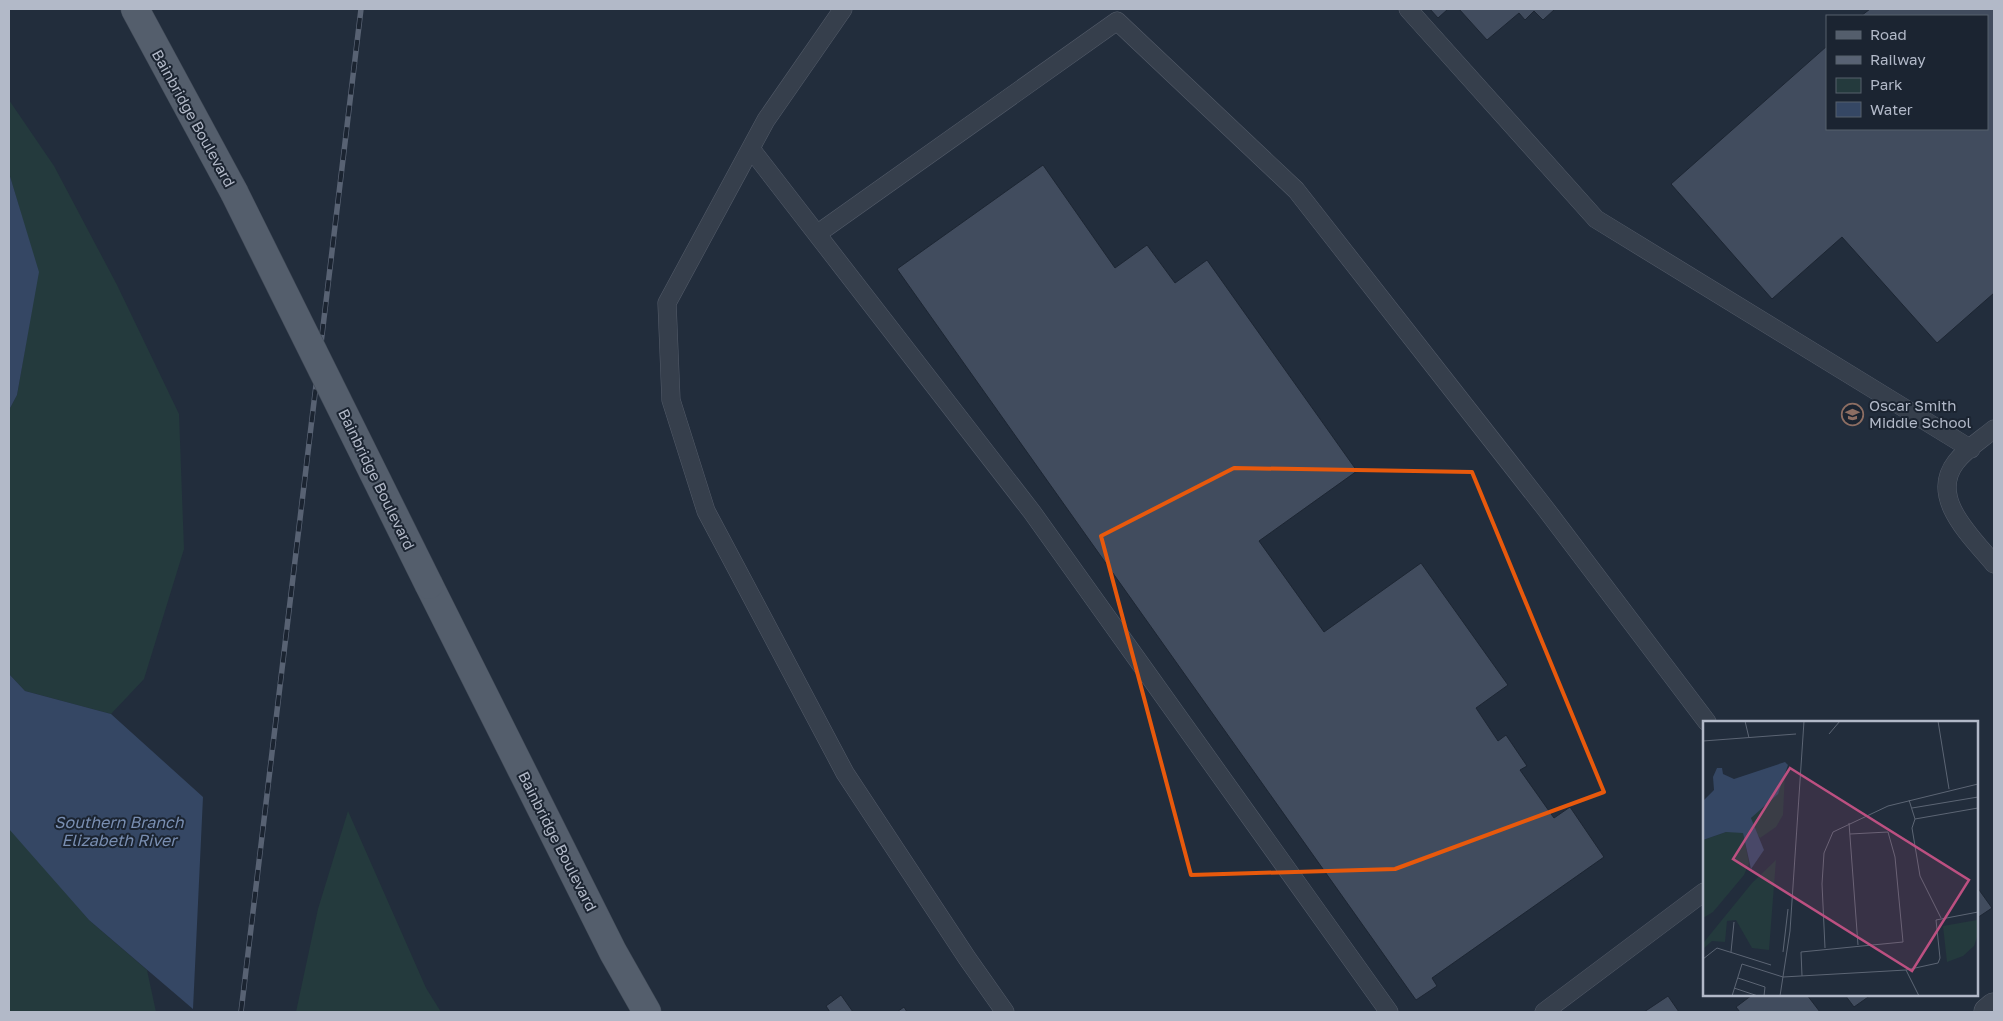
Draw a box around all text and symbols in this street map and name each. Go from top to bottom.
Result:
legend [1826,15,1988,130]
text: Road [1870,25,1907,43]
street label: Bainbridge Boulevard [149,46,239,190]
text: Railway [1870,50,1926,68]
text: Park [1870,75,1903,93]
text: Water [1870,100,1913,118]
place label: Oscar Smith Middle School [1869,396,1971,431]
school or university icon: Oscar Smith Middle School [1841,402,1865,426]
street label: Bainbridge Boulevard [335,406,419,552]
inset map [1703,721,1978,996]
street label: Bainbridge Boulevard [515,768,601,914]
water label: Southern Branch Elizabeth River [54,812,185,850]

